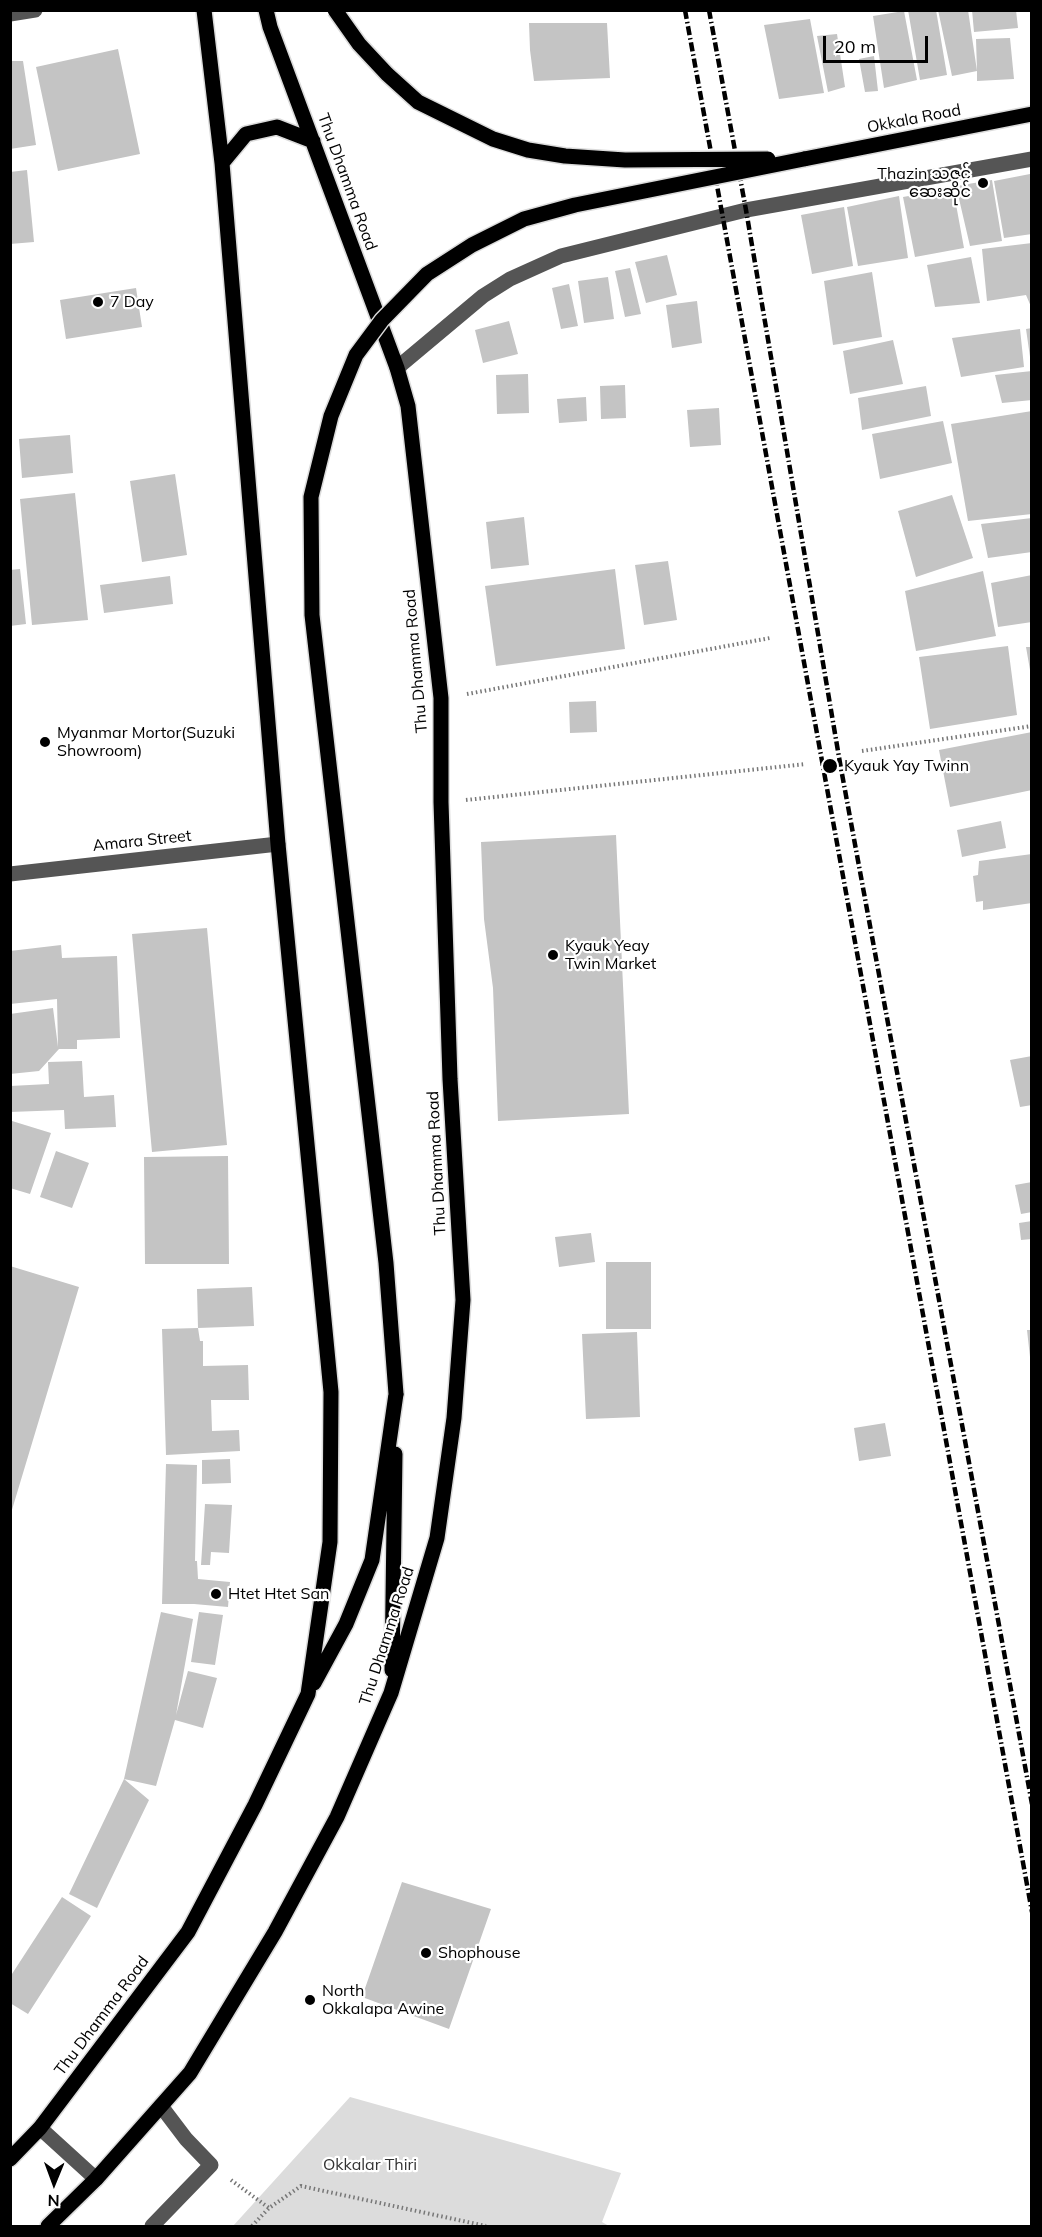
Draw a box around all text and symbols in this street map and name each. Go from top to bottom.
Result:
scale bar [826,24,931,62]
text: 20 m [834,35,876,58]
street label: Okkala Road [865,100,963,138]
street label: Thu Dhamma Road [313,111,381,253]
place label: Thazin သဇင် ဆေးဆိုင် [877,164,971,202]
marker: Thazin သဇင် ဆေးဆိုင် [976,176,990,190]
place label: 7 Day [110,292,154,312]
marker: 7 Day [91,295,105,309]
street label: Thu Dhamma Road [400,588,432,734]
place label: Myanmar Mortor(Suzuki Showroom) [57,723,235,761]
marker: Myanmar Mortor(Suzuki Showroom) [38,735,52,749]
place label: Kyauk Yay Twinn [844,756,969,776]
marker: Kyauk Yay Twinn [821,757,839,775]
street label: Amara Street [92,826,192,856]
place label: Kyauk Yeay Twin Market [565,936,656,974]
marker: Kyauk Yeay Twin Market [546,948,560,962]
street label: Thu Dhamma Road [424,1090,450,1236]
street label: Thu Dhamma Road [356,1564,418,1708]
place label: Htet Htet San [228,1584,329,1604]
marker: Htet Htet San [209,1587,223,1601]
place label: Shophouse [438,1943,520,1963]
marker: Shophouse [419,1946,433,1960]
street label: Thu Dhamma Road [51,1953,153,2079]
place label: North Okkalapa Awine [322,1981,444,2019]
marker: North Okkalapa Awine [303,1993,317,2007]
north arrow [24,2153,84,2213]
park label: Okkalar Thiri [323,2155,417,2175]
text: N [47,2191,60,2211]

